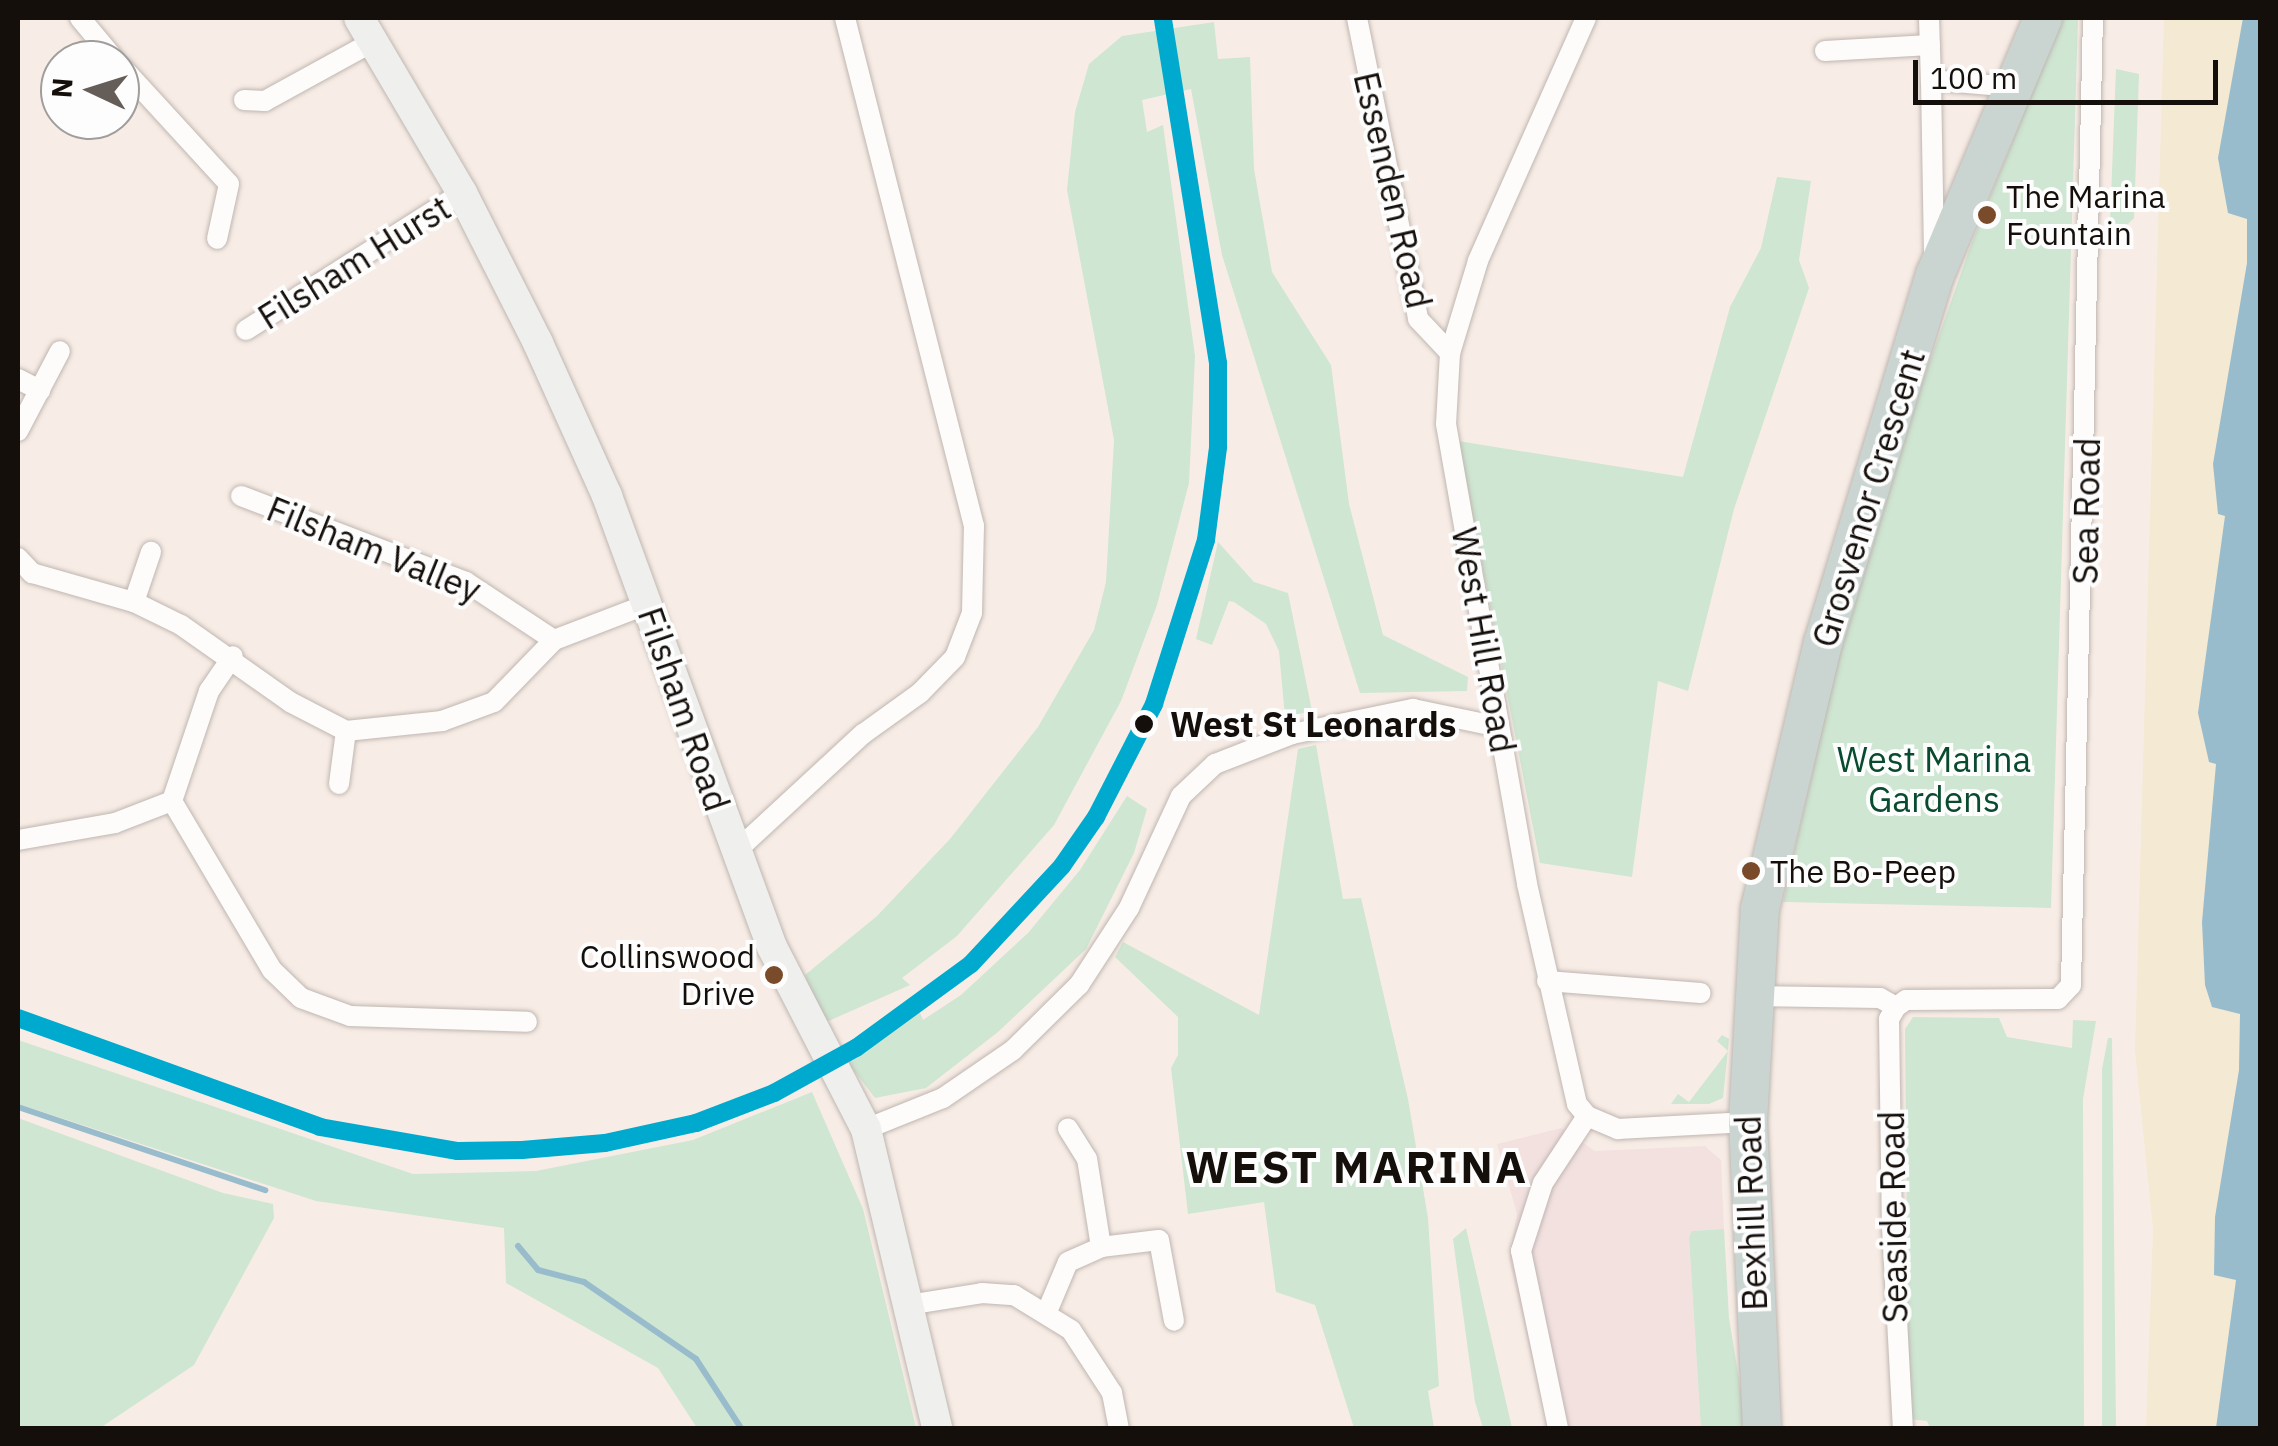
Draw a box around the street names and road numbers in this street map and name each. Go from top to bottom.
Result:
street label: Essenden Road [1345,68,1441,312]
street label: Filsham Hurst [250,186,458,338]
street label: Grosvenor Crescent [1803,344,1933,652]
street label: Sea Road [2064,437,2108,585]
street label: Filsham Valley [261,487,487,611]
street label: West Hill Road [1443,524,1525,756]
street label: Filsham Road [630,602,738,816]
street label: Seaside Road [1870,1111,1916,1323]
street label: Bexhill Road [1727,1115,1775,1311]

